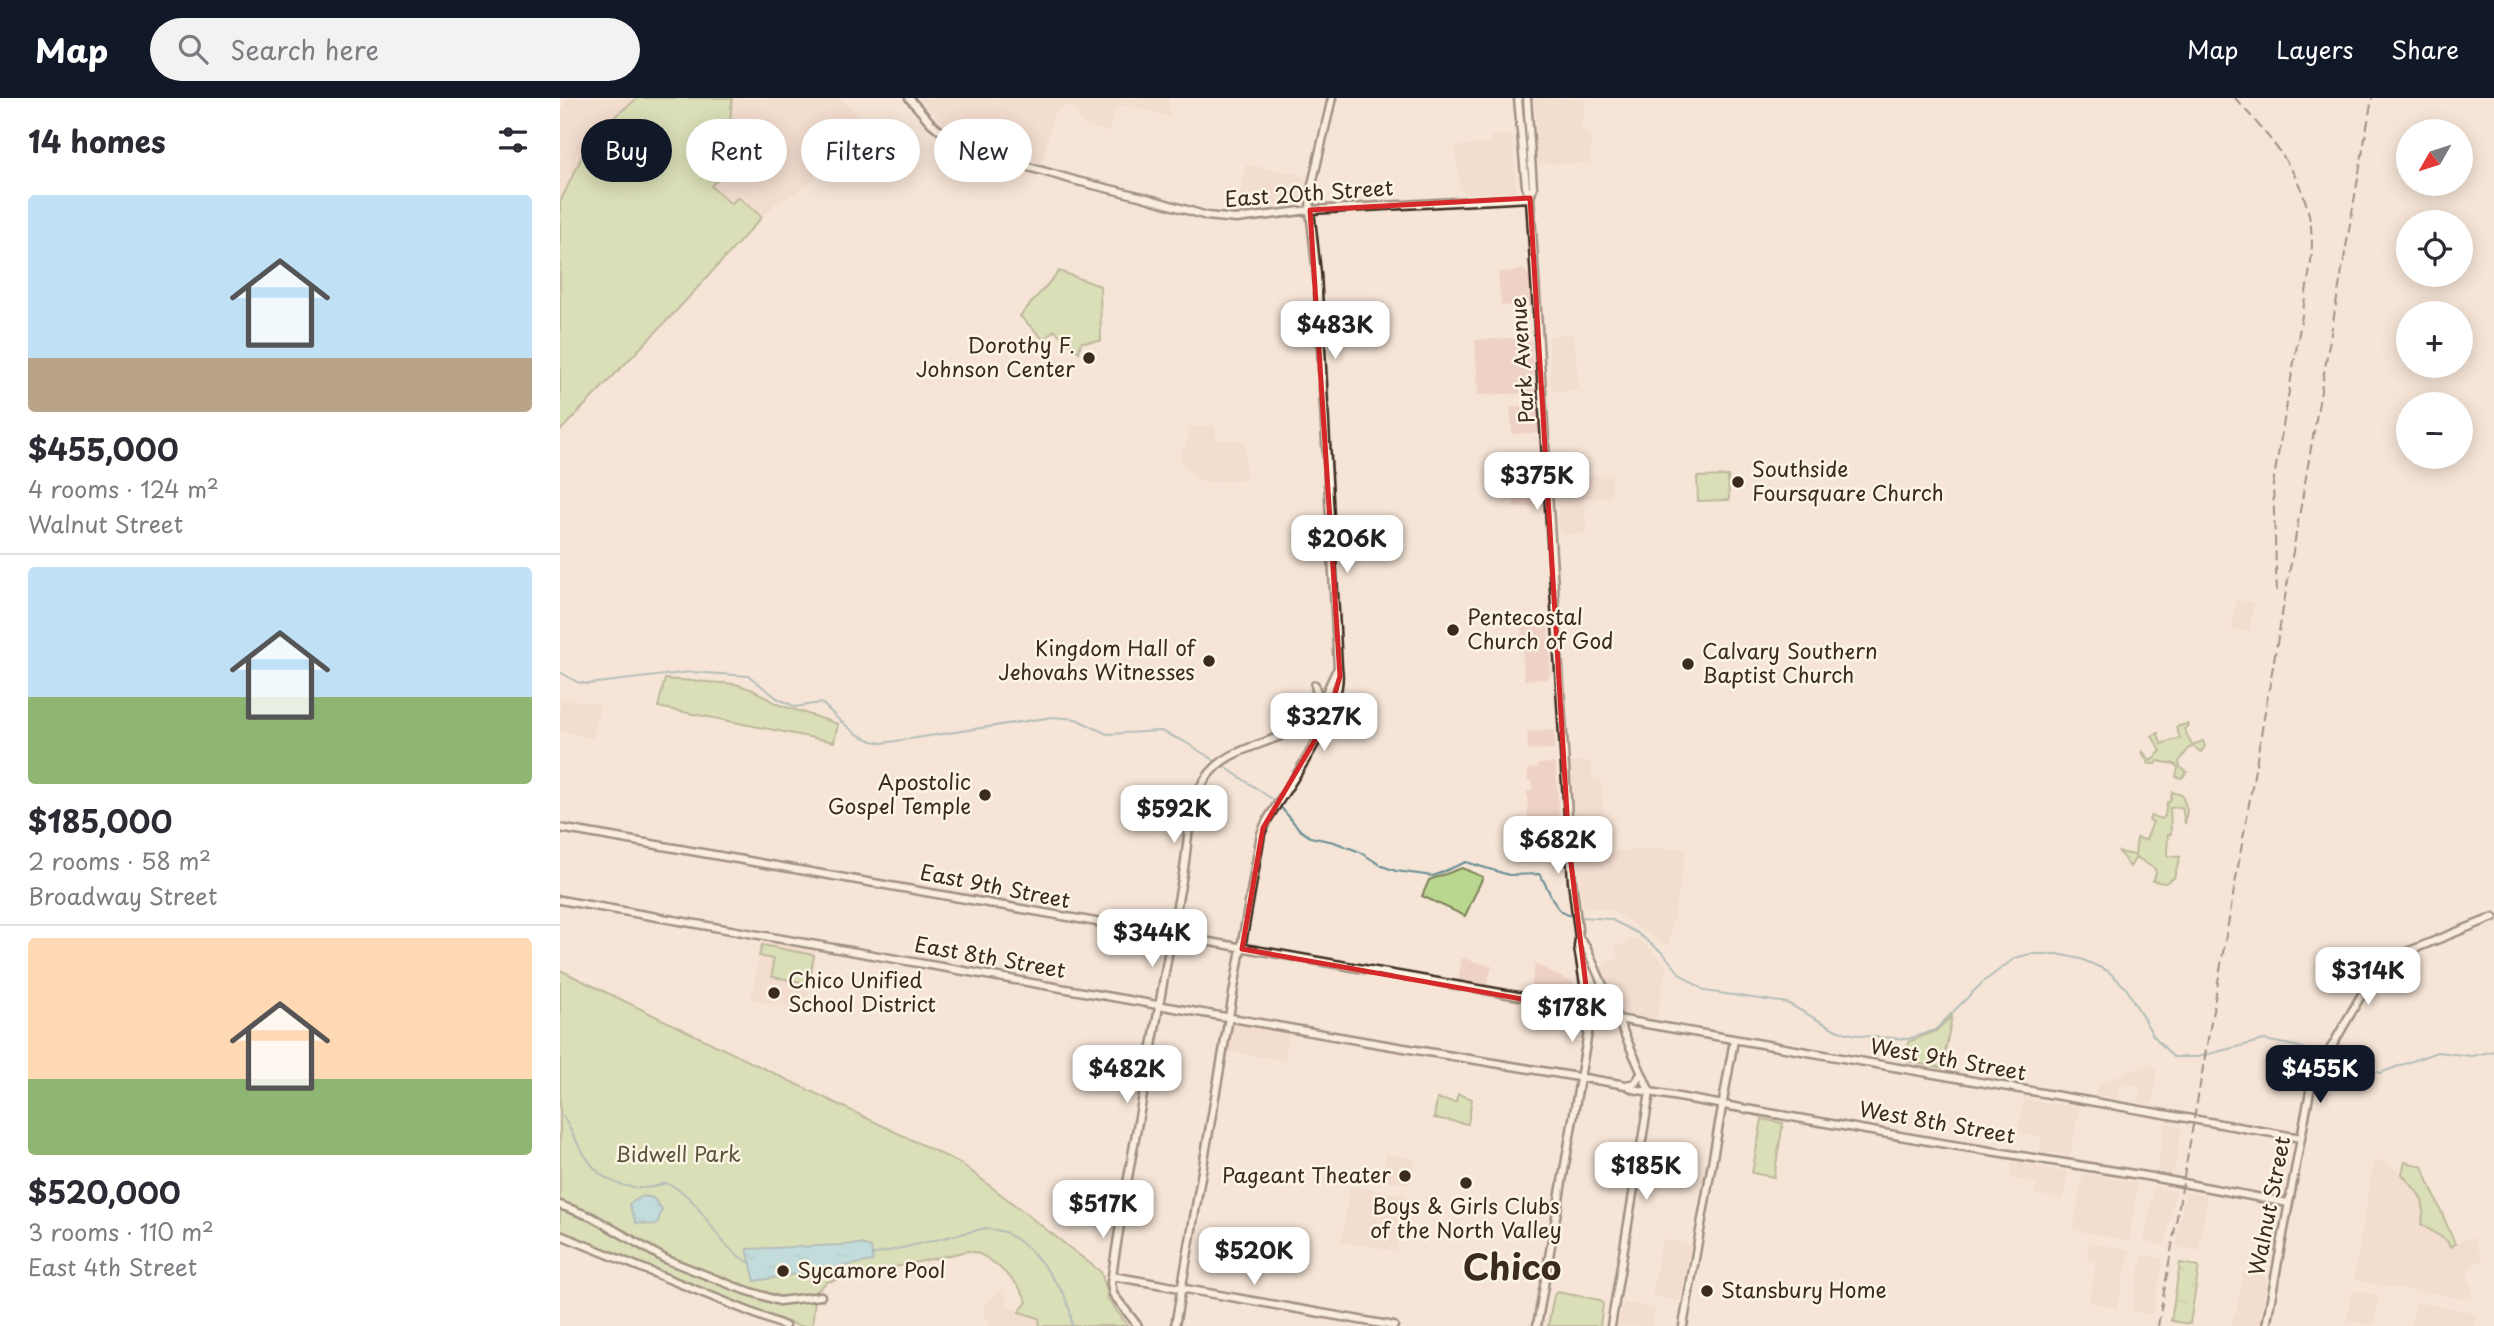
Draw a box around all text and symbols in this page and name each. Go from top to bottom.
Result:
search box [150,18,640,81]
text: Map [35,24,108,74]
icon: search [174,30,212,68]
text: Search here [230,30,379,69]
text: Map [2187,31,2238,67]
text: Layers [2276,31,2353,67]
text: Share [2391,31,2459,67]
text: 14 homes [28,118,166,163]
chip: Buy [581,119,672,182]
chip: Rent [686,119,787,182]
chip: Filters [801,119,920,182]
chip: New [934,119,1032,182]
north arrow [2396,119,2473,196]
map controls [2396,119,2473,469]
icon: filters [494,121,532,159]
street label: East 20th Street [1223,170,1394,214]
button: locate [2396,210,2473,287]
icon: home [217,240,343,366]
street label: Park Avenue [1501,296,1541,424]
button: + [2396,301,2473,378]
pin: $483K [1286,302,1384,361]
text: $483K [1297,306,1373,341]
place label: Dorothy F. Johnson Center [916,328,1075,384]
marker: Dorothy F. Johnson Center [1081,350,1097,366]
button: − [2396,392,2473,469]
text: $455,000 [28,426,179,471]
pin: $375K [1488,452,1586,512]
place label: Southside Foursquare Church [1752,452,1944,508]
text: $375K [1500,457,1574,492]
text: 4 rooms · 124 m² [28,471,219,506]
marker: Southside Foursquare Church [1730,474,1746,490]
text: Walnut Street [28,506,183,541]
pin: $206K [1298,516,1396,575]
text: $206K [1307,520,1387,555]
place label: Pentecostal Church of God [1467,600,1613,656]
icon: home [217,612,343,738]
marker: Pentecostal Church of God [1445,622,1461,638]
place label: Kingdom Hall of Jehovahs Witnesses [998,631,1197,687]
place label: Calvary Southern Baptist Church [1702,634,1878,690]
marker: Kingdom Hall of Jehovahs Witnesses [1201,653,1217,669]
marker: Calvary Southern Baptist Church [1680,656,1696,672]
pin: $327K [1275,694,1373,753]
text: $327K [1286,698,1362,733]
place label: Apostolic Gospel Temple [828,765,971,821]
pin: $592K [1125,786,1223,845]
marker: Apostolic Gospel Temple [977,787,993,803]
text: $592K [1136,790,1212,825]
text: $185,000 [28,798,172,843]
pin: $682K [1509,816,1607,876]
text: $682K [1519,821,1597,856]
text: 2 rooms · 58 m² [28,843,211,878]
street label: East 9th Street [918,855,1073,915]
text: Broadway Street [28,878,217,913]
pin: $344K [1103,910,1201,969]
text: $344K [1113,914,1191,949]
street label: East 8th Street [912,927,1068,985]
pin: $314K [2319,948,2417,1007]
text: $314K [2331,952,2405,987]
place label: Chico Unified School District [788,963,936,1019]
icon: home [217,983,343,1109]
pin: $178K [1523,984,1621,1044]
marker: Chico Unified School District [766,985,782,1001]
text: $178K [1537,989,1607,1024]
street label: West 9th Street [1868,1029,2029,1088]
pin: $482K [1078,1046,1176,1105]
pin: $455K [2271,1046,2369,1105]
text: $482K [1089,1050,1165,1085]
text: $455K [2282,1050,2358,1085]
street label: West 8th Street [1857,1092,2018,1151]
street label: Walnut Street [2239,1133,2297,1278]
park label: Bidwell Park [615,1137,741,1169]
pin: $185K [1597,1142,1695,1202]
text: $185K [1611,1147,1681,1182]
place label: Pageant Theater [1222,1158,1391,1190]
marker: Pageant Theater [1397,1168,1413,1184]
text: $520,000 [28,1169,181,1214]
marker: Boys & Girls Clubs of the North Valley [1458,1175,1474,1191]
pin: $517K [1054,1180,1152,1240]
text: $517K [1069,1185,1137,1220]
place label: Boys & Girls Clubs of the North Valley [1370,1189,1562,1245]
text: 3 rooms · 110 m² [28,1214,214,1249]
pin: $520K [1205,1228,1303,1287]
text: $520K [1215,1232,1293,1267]
district label: Chico [1463,1239,1561,1292]
text: East 4th Street [28,1249,197,1284]
place label: Sycamore Pool [797,1253,946,1285]
marker: Sycamore Pool [775,1263,791,1279]
place label: Stansbury Home [1721,1273,1887,1305]
marker: Stansbury Home [1699,1283,1715,1299]

